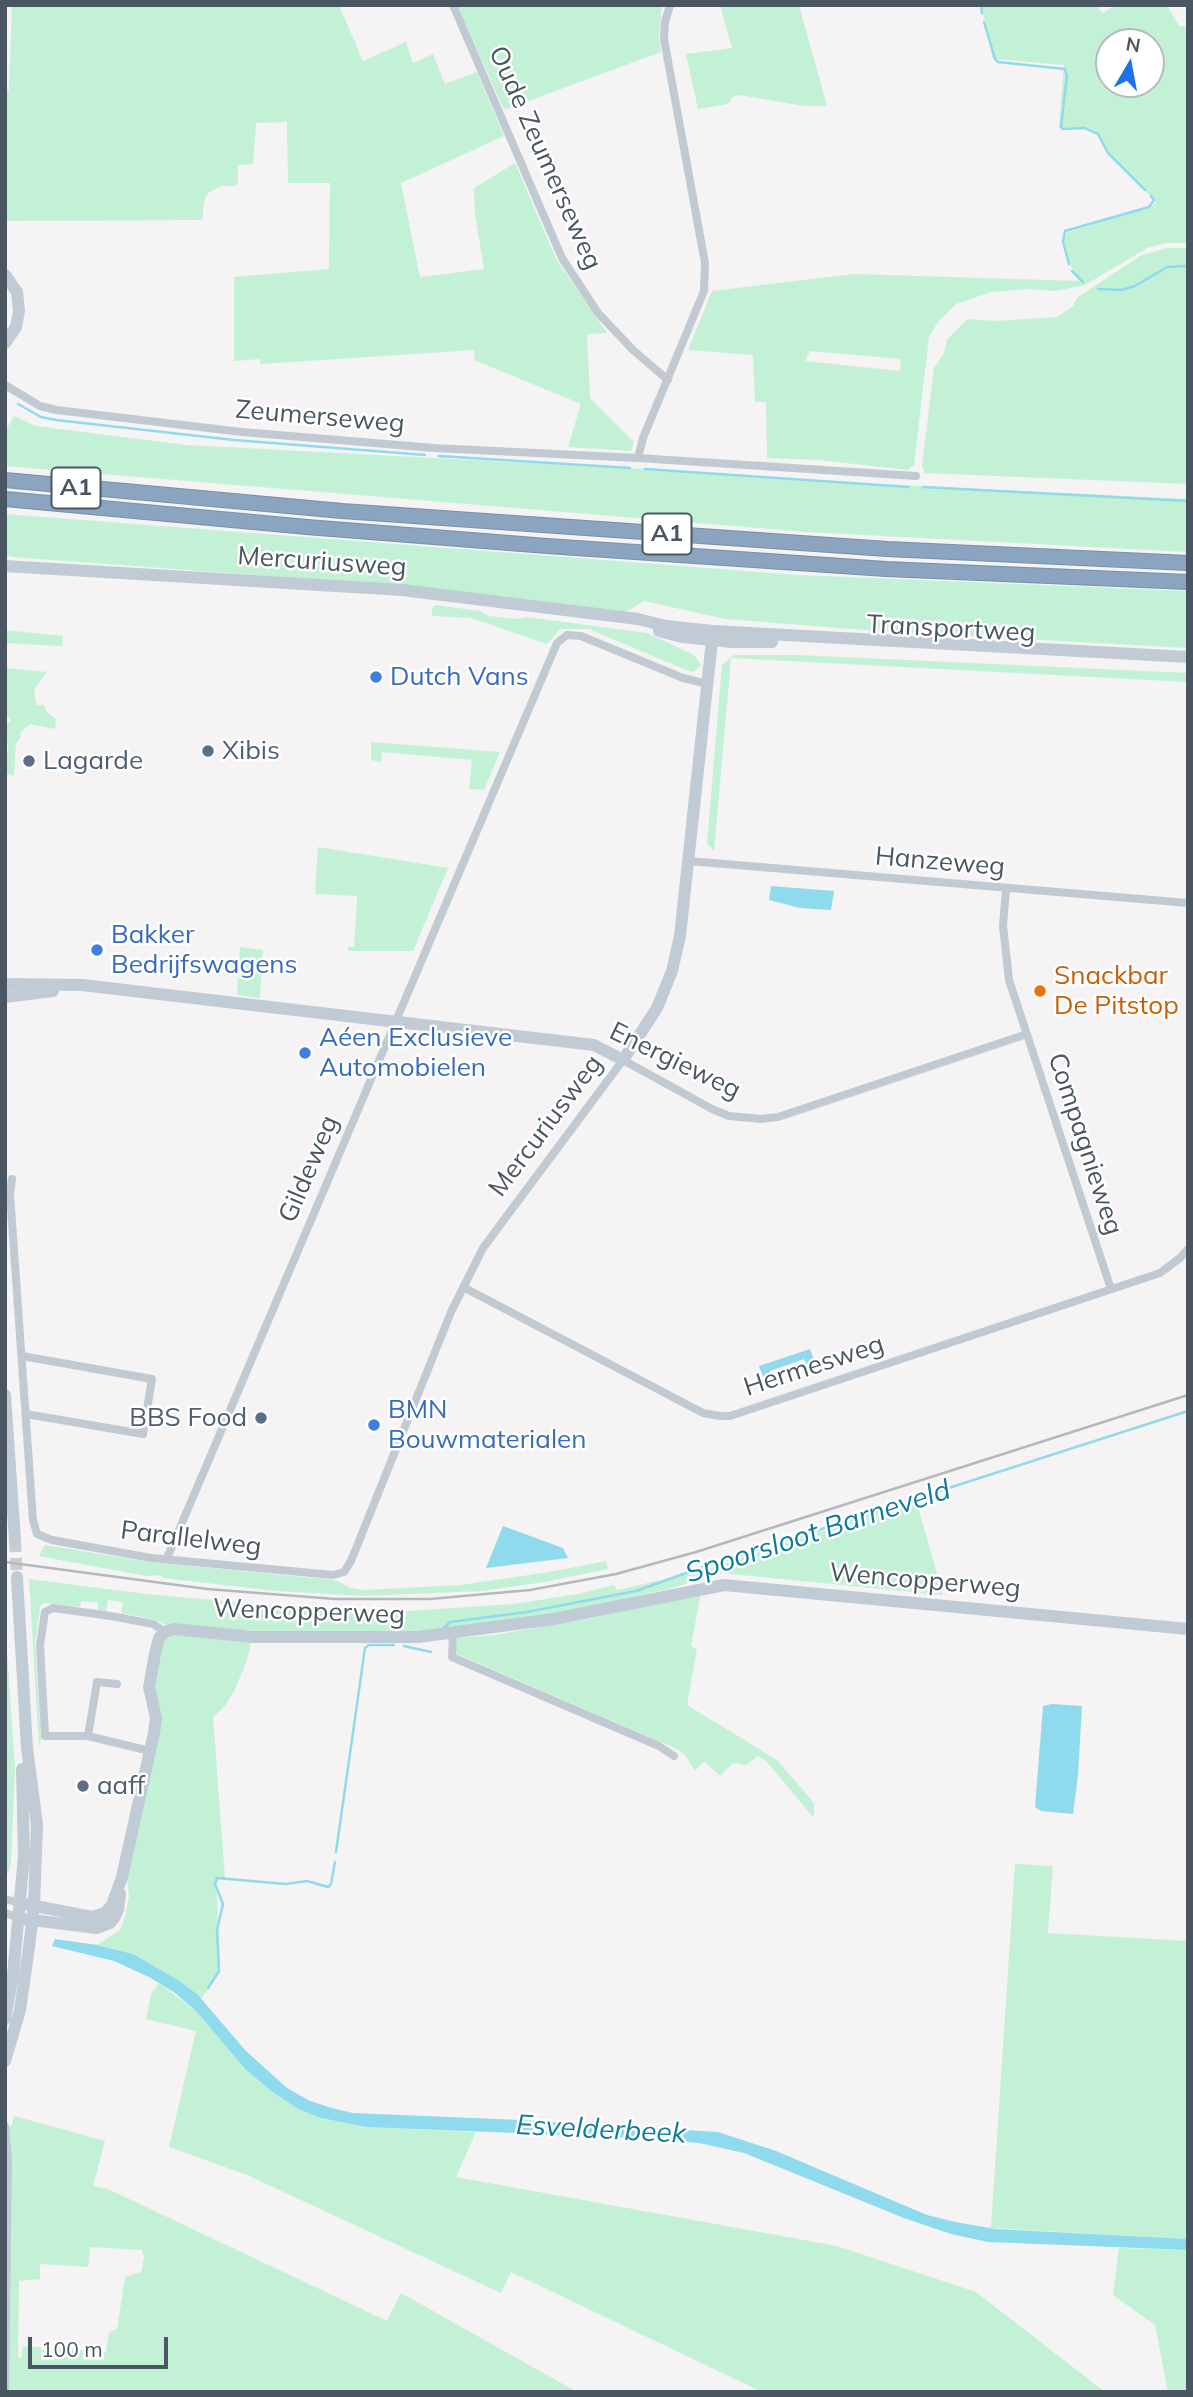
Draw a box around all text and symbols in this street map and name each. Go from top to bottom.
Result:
north arrow [1095,28,1165,98]
text: N [1124,31,1142,57]
street label: Oude Zeumerseweg [482,41,608,275]
street label: Zeumerseweg [234,394,406,440]
road number: A1 [52,467,100,508]
road number: A1 [642,514,692,554]
street label: Mercuriusweg [237,541,407,583]
street label: Transportweg [866,609,1036,649]
place label: Dutch Vans [390,661,529,693]
marker: Dutch Vans [368,669,384,685]
place label: Xibis [222,735,280,767]
marker: Xibis [200,743,216,759]
place label: Lagarde [43,745,143,777]
marker: Lagarde [21,753,37,769]
street label: Hanzeweg [874,841,1006,883]
place label: Bakker Bedrijfswagens [111,919,297,981]
marker: Bakker Bedrijfswagens [89,942,105,958]
place label: Snackbar De Pitstop [1054,960,1179,1021]
marker: Snackbar De Pitstop [1032,983,1048,999]
street label: Energieweg [604,1016,746,1106]
place label: Aéen Exclusieve Automobielen [319,1022,512,1084]
marker: Aéen Exclusieve Automobielen [297,1045,313,1061]
street label: Mercuriusweg [483,1049,609,1203]
street label: Compagnieweg [1041,1049,1129,1239]
street label: Gildeweg [273,1111,345,1227]
street label: Hermesweg [740,1329,888,1403]
place label: BMN Bouwmaterialen [388,1394,586,1456]
place label: BBS Food [129,1402,247,1434]
marker: BBS Food [253,1410,269,1426]
marker: BMN Bouwmaterialen [366,1417,382,1433]
water label: Spoorsloot Barneveld [681,1473,955,1591]
street label: Parallelweg [119,1515,263,1563]
street label: Wencopperweg [828,1557,1022,1605]
street label: Wencopperweg [213,1593,405,1631]
place label: aaff [97,1770,145,1802]
marker: aaff [75,1778,91,1794]
water label: Esvelderbeek [515,2109,687,2151]
scale bar [32,2324,172,2368]
text: 100 m [41,2336,103,2362]

